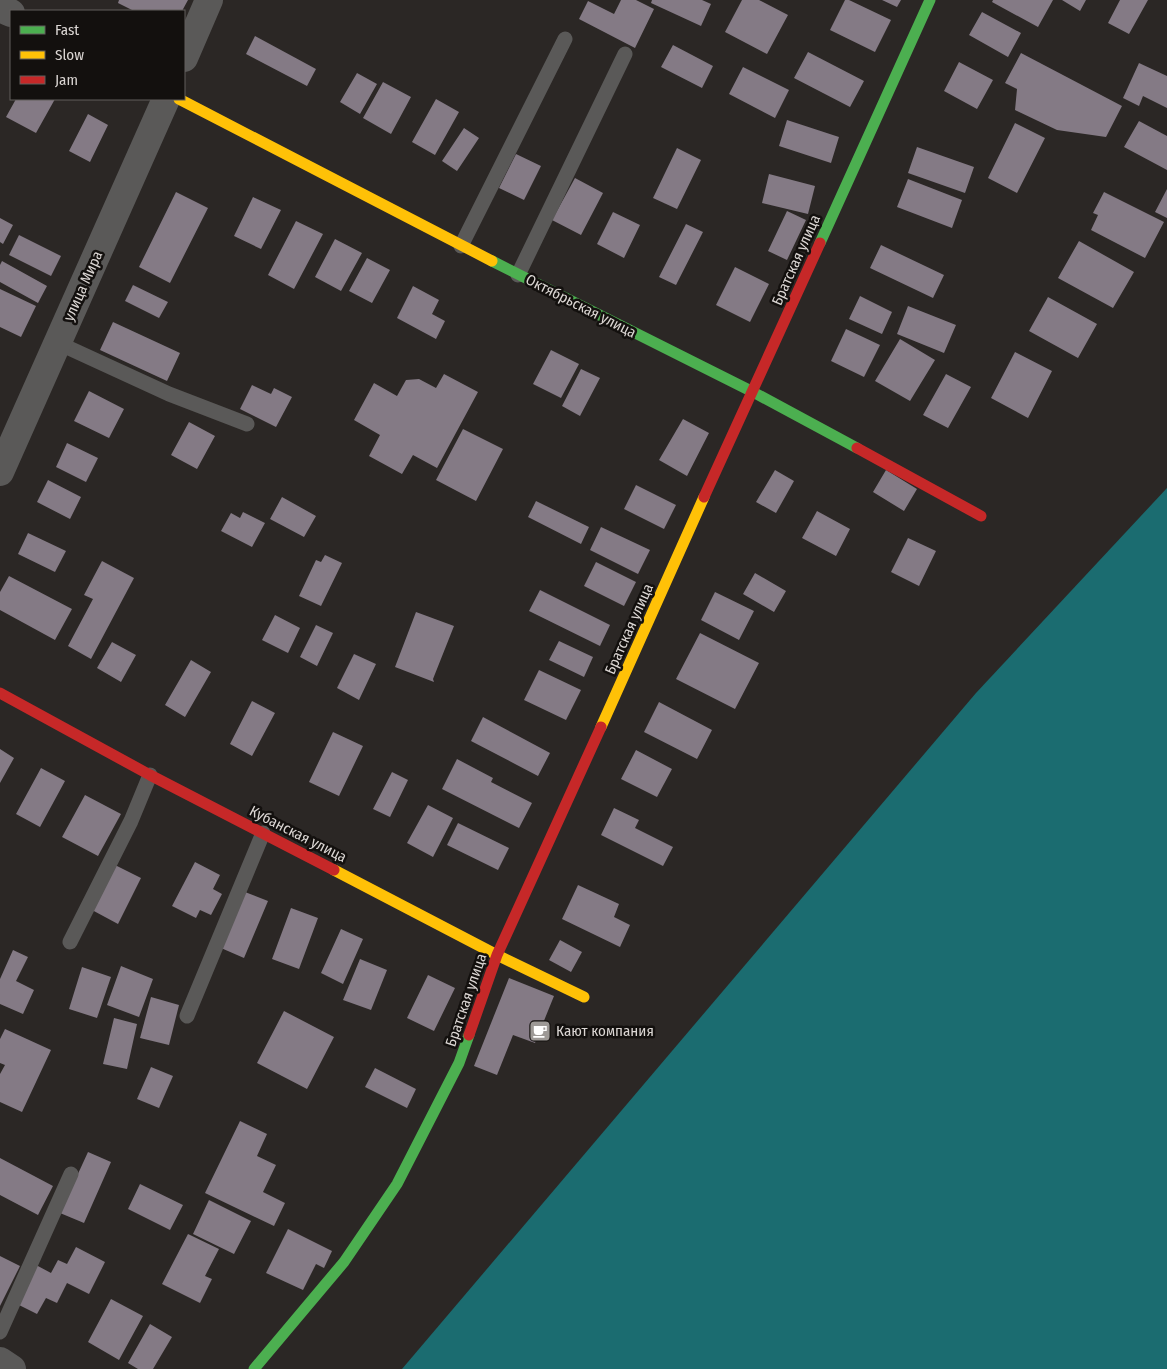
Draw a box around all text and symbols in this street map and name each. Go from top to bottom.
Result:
legend [10,10,185,100]
text: Fast [55,21,79,39]
text: Slow [55,46,84,64]
text: Jam [55,71,78,89]
street label: Братская улица [768,212,824,308]
street label: улица Мира [60,248,106,324]
street label: Октябрьская улица [523,270,639,342]
street label: Братская улица [601,581,657,677]
street label: Кубанская улица [246,802,350,866]
street label: Братская улица [442,951,490,1049]
cafe icon: Кают компания [528,1019,552,1043]
place label: Кают компания [556,1022,654,1040]

